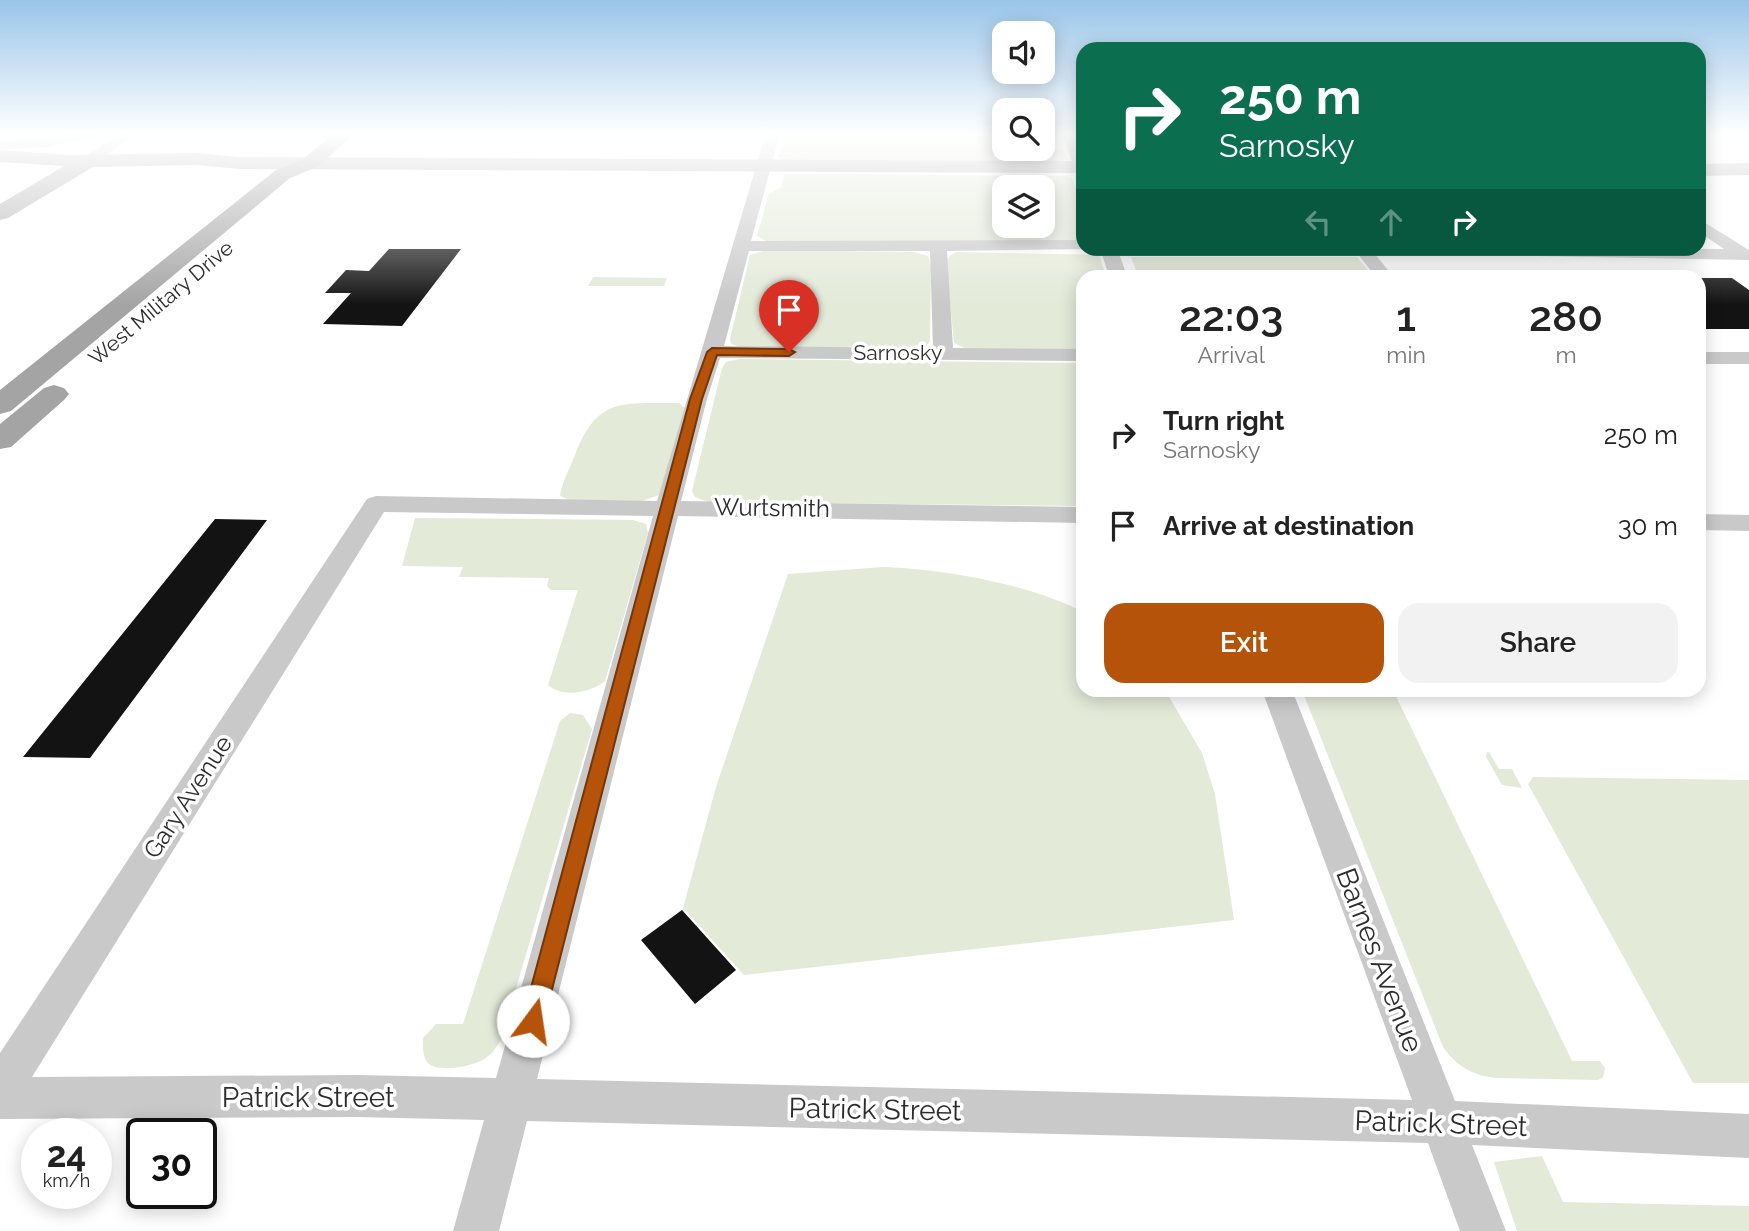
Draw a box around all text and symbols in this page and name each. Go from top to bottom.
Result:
map controls [992,21,1055,238]
button: sound [992,21,1055,84]
text: 250 m [1219,68,1361,125]
icon: right [1104,70,1195,161]
button: search [992,98,1055,161]
text: Sarnosky [1219,127,1355,164]
button: layers [992,175,1055,238]
icon: left [1299,203,1337,241]
icon: ahead [1372,203,1410,241]
icon: right [1445,203,1483,241]
street label: West Military Drive [83,235,238,370]
pin [759,280,819,352]
icon: arrive [770,291,808,329]
text: 22:03 [1179,292,1283,341]
text: 1 [1396,292,1416,341]
text: 280 [1529,292,1603,341]
street label: Sarnosky [854,340,942,365]
text: Arrival [1197,341,1265,368]
text: min [1386,341,1426,368]
text: m [1555,341,1577,368]
text: Turn right [1163,406,1284,436]
icon: right [1104,416,1142,454]
text: 250 m [1604,420,1678,450]
text: Sarnosky [1163,436,1260,463]
street label: Wurtsmith [714,492,830,523]
icon: arrive [1104,507,1142,545]
text: Arrive at destination [1163,511,1414,541]
text: 30 m [1618,511,1678,541]
button: Exit [1104,603,1384,683]
button: Share [1398,603,1678,683]
street label: Gary Avenue [137,730,238,864]
street label: Barnes Avenue [1329,863,1430,1057]
position arrow [496,984,570,1058]
street label: Patrick Street [222,1081,395,1114]
street label: Patrick Street [788,1091,962,1128]
street label: Patrick Street [1354,1104,1528,1143]
speed limit sign: 30 [126,1118,217,1209]
text: 24 [47,1134,86,1175]
text: km/h [43,1170,90,1191]

